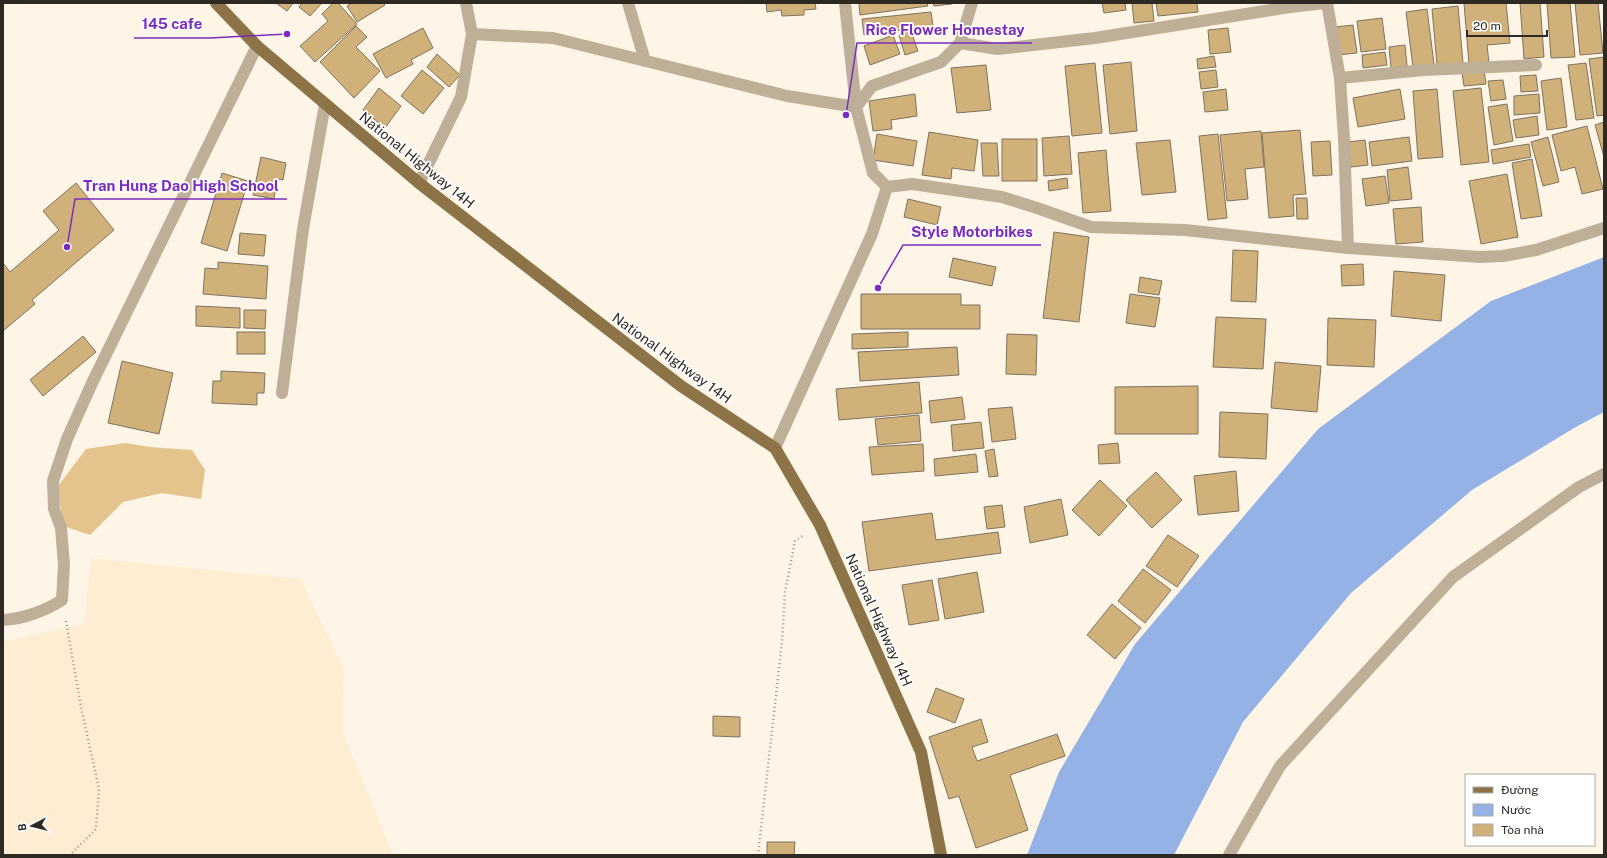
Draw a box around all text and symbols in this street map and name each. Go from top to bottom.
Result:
callout: 145 cafe [134,11,210,38]
scale bar [1467,12,1547,38]
text: 145 cafe [142,15,202,32]
callout: Rice Flower Homestay [857,16,1032,43]
text: 20 m [1473,19,1501,33]
text: Rice Flower Homestay [865,21,1025,38]
street label: National Highway 14H [356,109,478,211]
callout: Tran Hung Dao High School [75,172,287,199]
text: Tran Hung Dao High School [83,177,279,194]
callout: Style Motorbikes [903,218,1041,245]
text: Style Motorbikes [911,223,1033,240]
street label: National Highway 14H [609,309,735,407]
street label: National Highway 14H [843,551,915,689]
legend [1465,774,1595,846]
text: Đường [1501,783,1539,797]
text: Nước [1501,803,1531,817]
north arrow [12,806,52,846]
text: B [16,822,28,832]
text: Tòa nhà [1501,823,1544,837]

